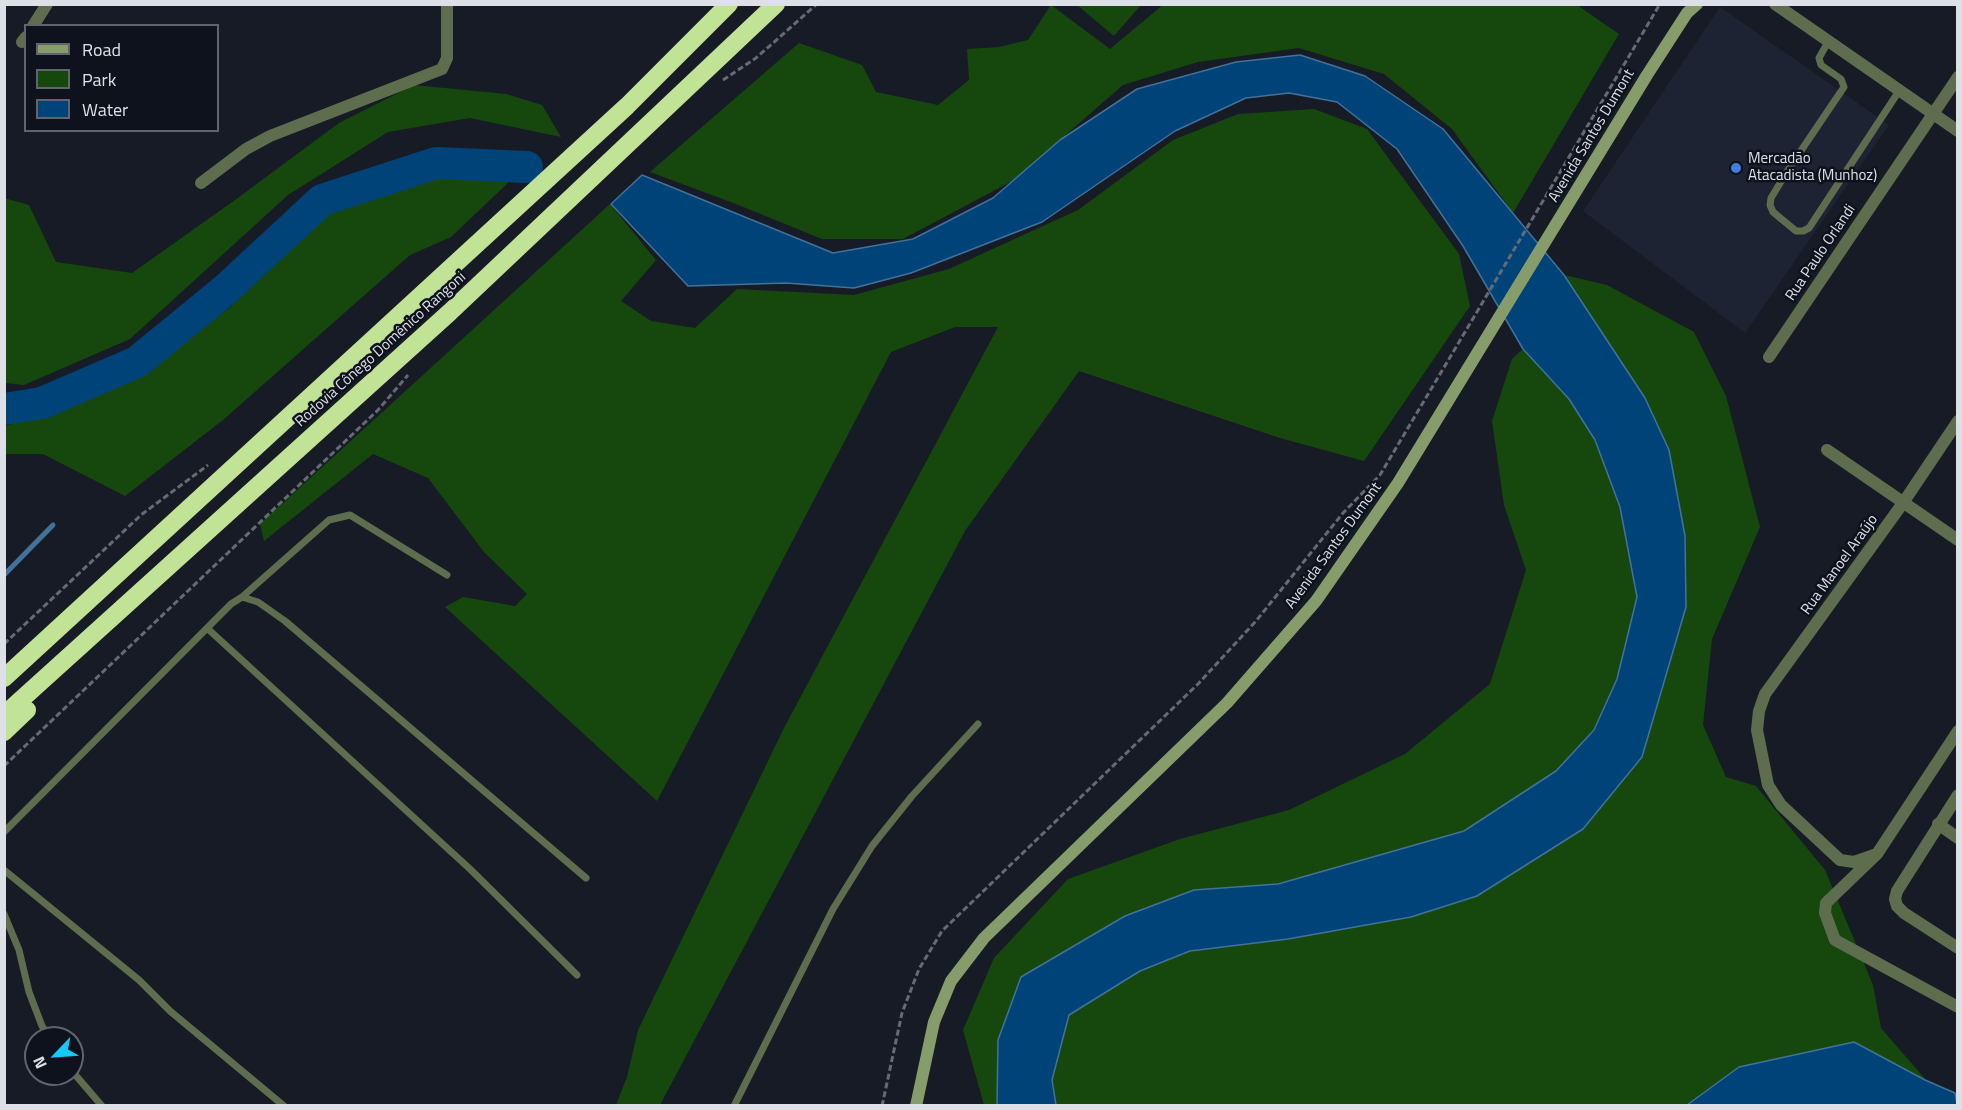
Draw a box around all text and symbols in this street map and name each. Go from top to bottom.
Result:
legend [24,24,219,132]
text: Road [82,36,121,63]
text: Park [82,66,116,93]
street label: Avenida Santos Dumont [1545,66,1639,206]
text: Water [82,96,128,123]
place label: Mercadão Atacadista (Munhoz) [1748,150,1877,185]
marker: Mercadão Atacadista (Munhoz) [1729,161,1743,175]
street label: Rua Paulo Orlandi [1782,201,1860,305]
street label: Rodovia Cônego Domênico Rangoni [292,269,470,431]
street label: Avenida Santos Dumont [1282,479,1386,613]
street label: Rua Manoel Araújo [1798,511,1882,619]
north arrow [24,1026,84,1086]
text: N [26,1053,53,1073]

